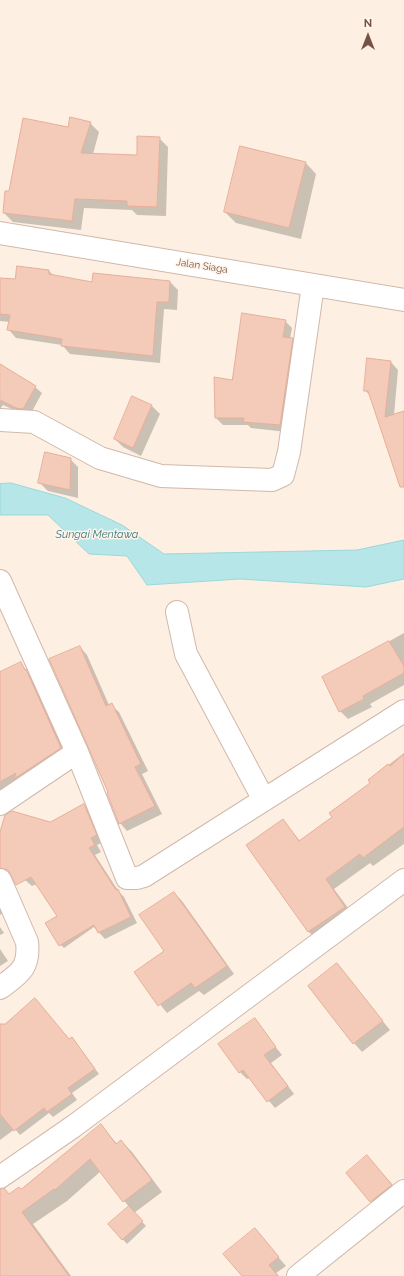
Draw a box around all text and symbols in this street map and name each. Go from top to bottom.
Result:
north arrow [348,16,388,56]
text: N [364,17,372,30]
street label: Jalan Siaga [175,256,229,276]
water label: Sungai Mentawa [56,528,138,542]

